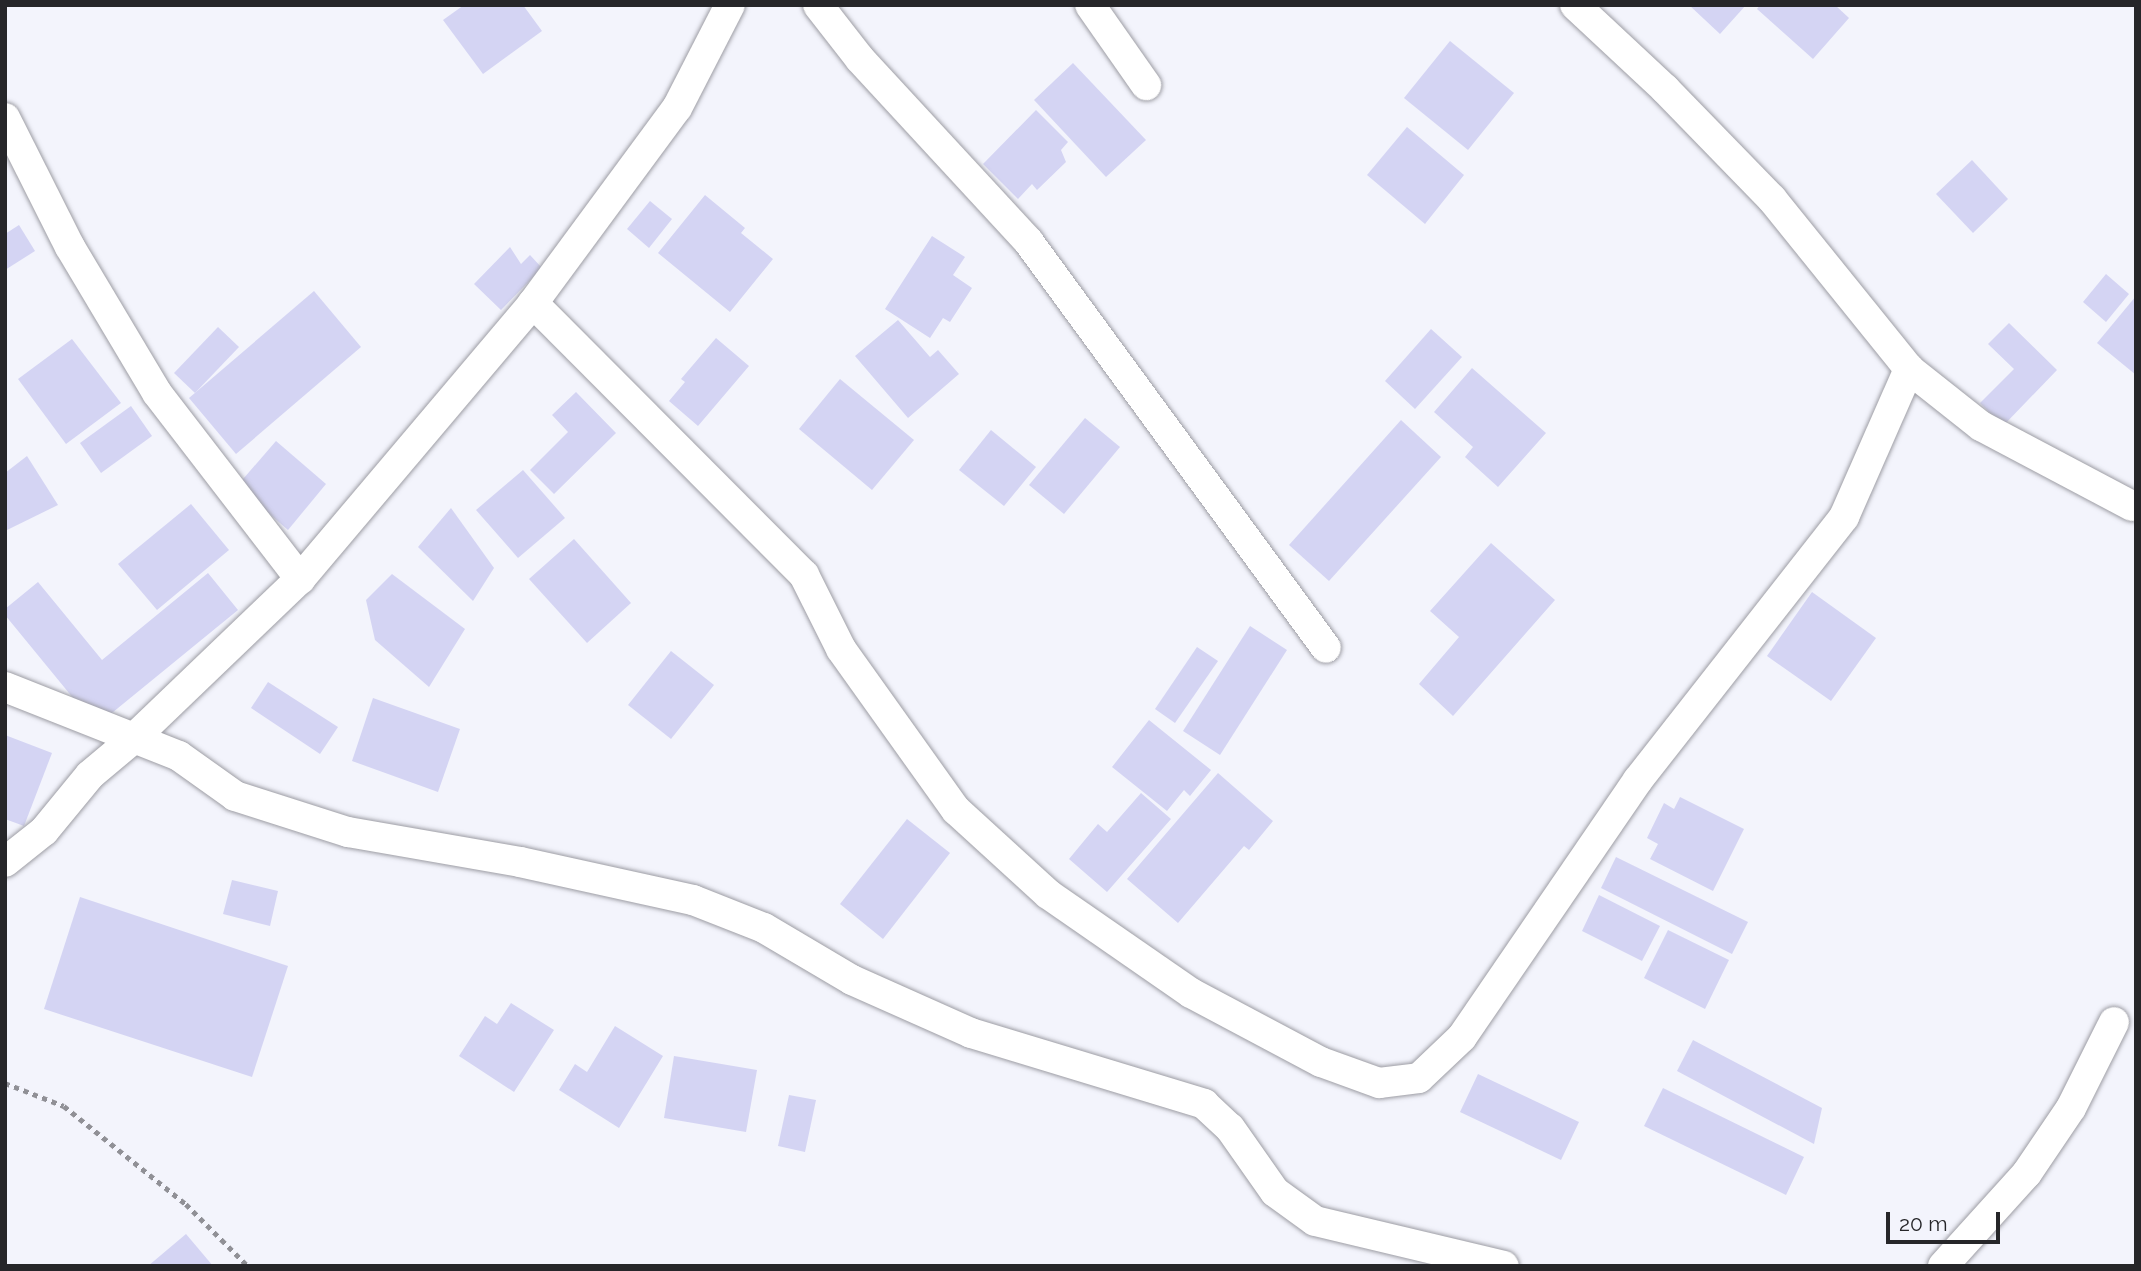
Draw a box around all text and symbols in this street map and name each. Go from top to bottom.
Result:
scale bar [1889,1198,2003,1242]
text: 20 m [1899,1211,1947,1236]

